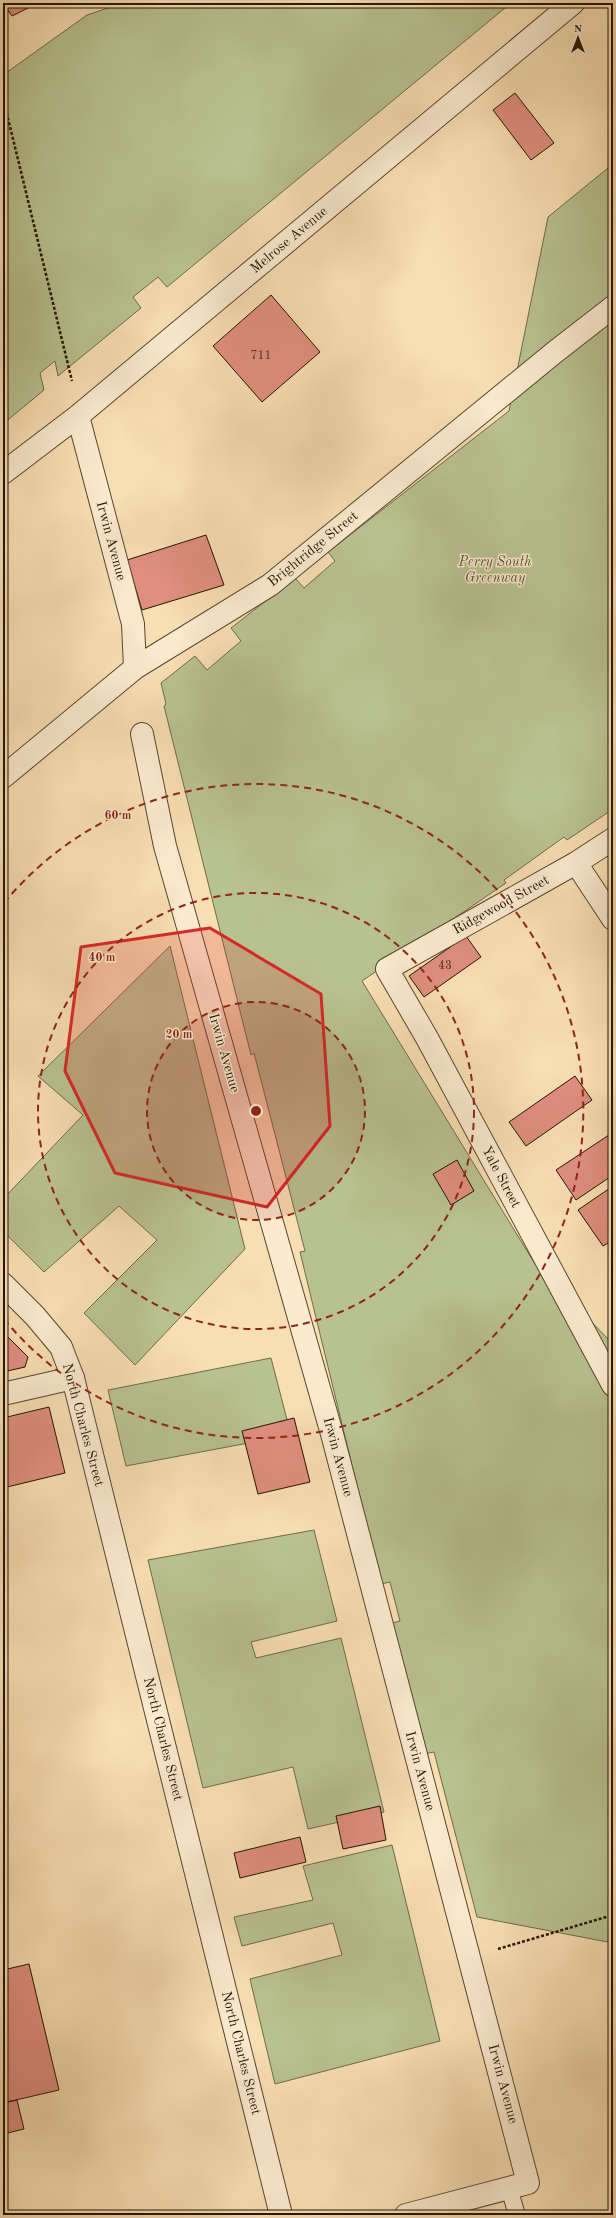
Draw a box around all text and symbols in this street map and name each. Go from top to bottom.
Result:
north arrow [558,18,598,58]
text: N [574,24,583,35]
street label: Melrose Avenue [248,204,330,276]
house number: 711 [251,350,271,362]
street label: Irwin Avenue [94,500,128,582]
street label: Brightridge Street [265,509,361,589]
park label: Perry South Greenway [458,555,531,586]
text: 60 m [105,810,132,822]
street label: Ridgewood Street [451,873,551,937]
text: 40 m [89,952,116,964]
house number: 43 [438,960,452,972]
street label: Irwin Avenue [206,1012,242,1094]
text: 20 m [166,1029,193,1041]
centre of rings [249,1104,263,1118]
street label: Yale Street [479,1144,523,1210]
street label: North Charles Street [60,1362,106,1488]
street label: Irwin Avenue [321,1416,355,1498]
street label: North Charles Street [141,1676,185,1802]
street label: Irwin Avenue [403,1730,437,1812]
street label: North Charles Street [219,1990,263,2116]
street label: Irwin Avenue [486,2043,520,2125]

